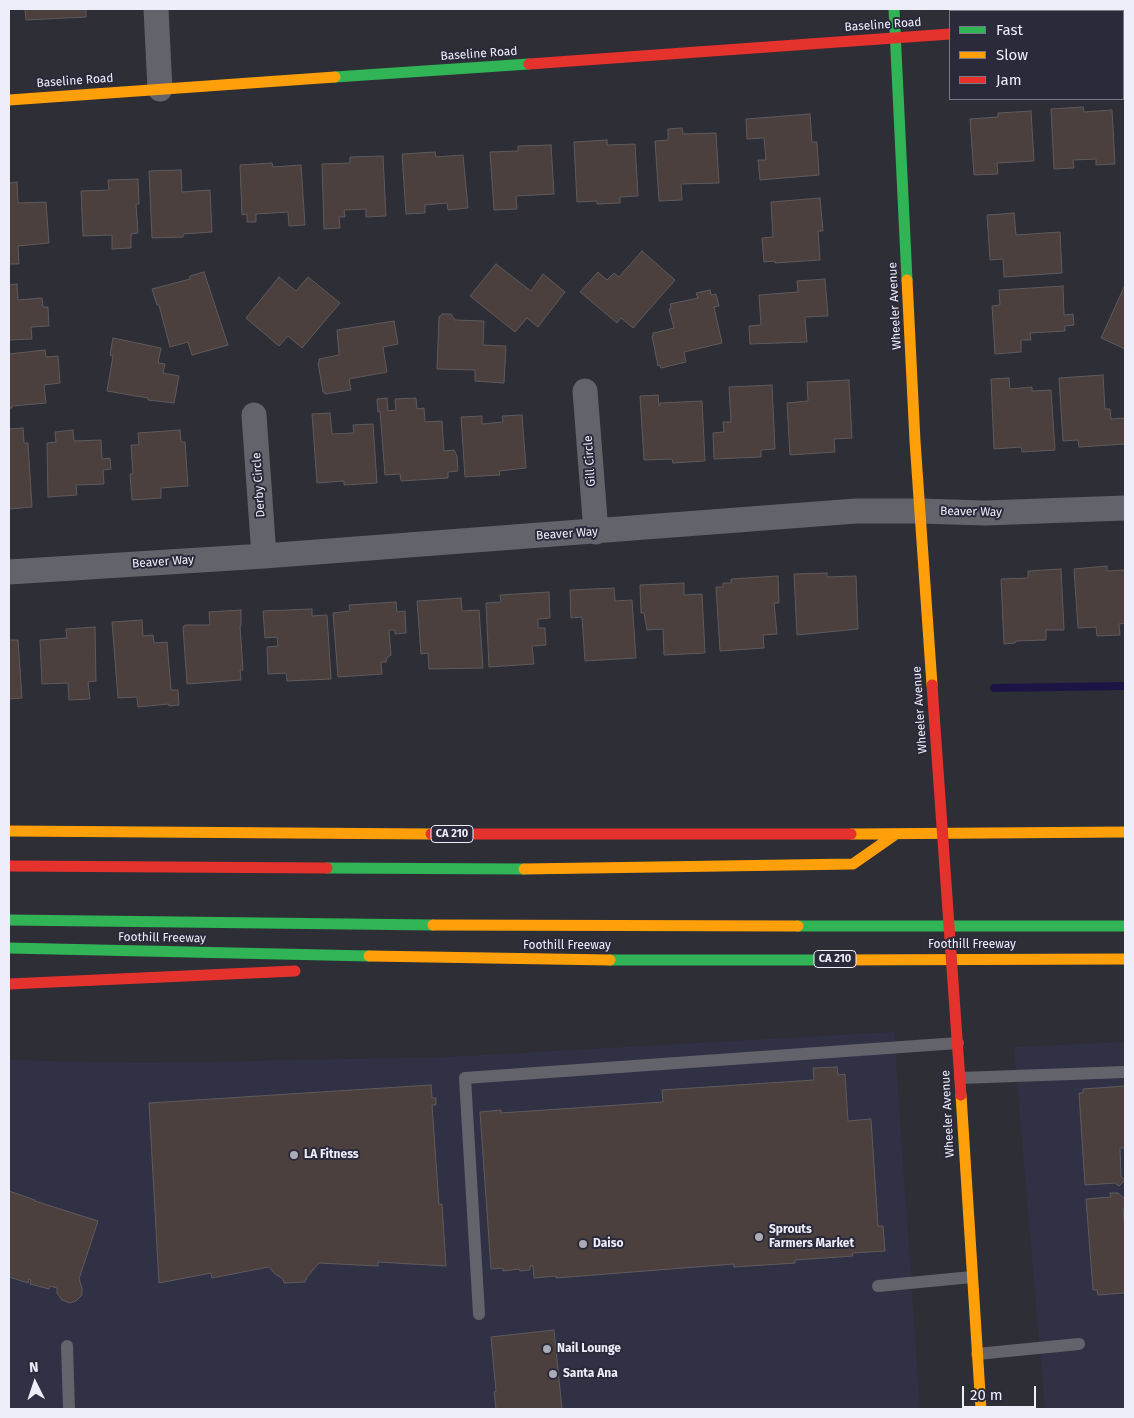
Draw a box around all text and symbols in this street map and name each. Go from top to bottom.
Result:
legend [949,10,1124,100]
street label: Baseline Road [844,15,922,35]
text: Fast [996,21,1023,39]
street label: Baseline Road [440,44,518,64]
text: Slow [996,46,1028,64]
street label: Baseline Road [36,71,114,91]
text: Jam [996,71,1022,89]
street label: Wheeler Avenue [886,262,904,350]
street label: Gill Circle [581,435,599,487]
street label: Derby Circle [250,452,268,518]
street label: Beaver Way [940,504,1002,520]
street label: Beaver Way [536,525,598,543]
street label: Beaver Way [132,553,194,571]
street label: Wheeler Avenue [910,666,930,754]
road number: CA 210 [431,826,473,842]
street label: Foothill Freeway [118,930,206,946]
street label: Foothill Freeway [928,938,1016,952]
street label: Foothill Freeway [523,939,611,953]
road number: CA 210 [814,951,856,968]
street label: Wheeler Avenue [939,1070,957,1158]
place label: LA Fitness [304,1148,359,1162]
marker: LA Fitness [288,1149,300,1161]
place label: Sprouts Farmers Market [769,1223,854,1251]
marker: Sprouts Farmers Market [753,1231,765,1243]
place label: Daiso [593,1237,623,1251]
marker: Daiso [577,1238,589,1250]
place label: Nail Lounge [557,1342,621,1356]
marker: Nail Lounge [541,1343,553,1355]
north arrow [10,1358,60,1408]
text: N [29,1359,39,1376]
place label: Santa Ana [563,1367,618,1381]
marker: Santa Ana [547,1368,559,1380]
scale bar [964,1376,1038,1408]
text: 20 m [970,1386,1003,1404]

